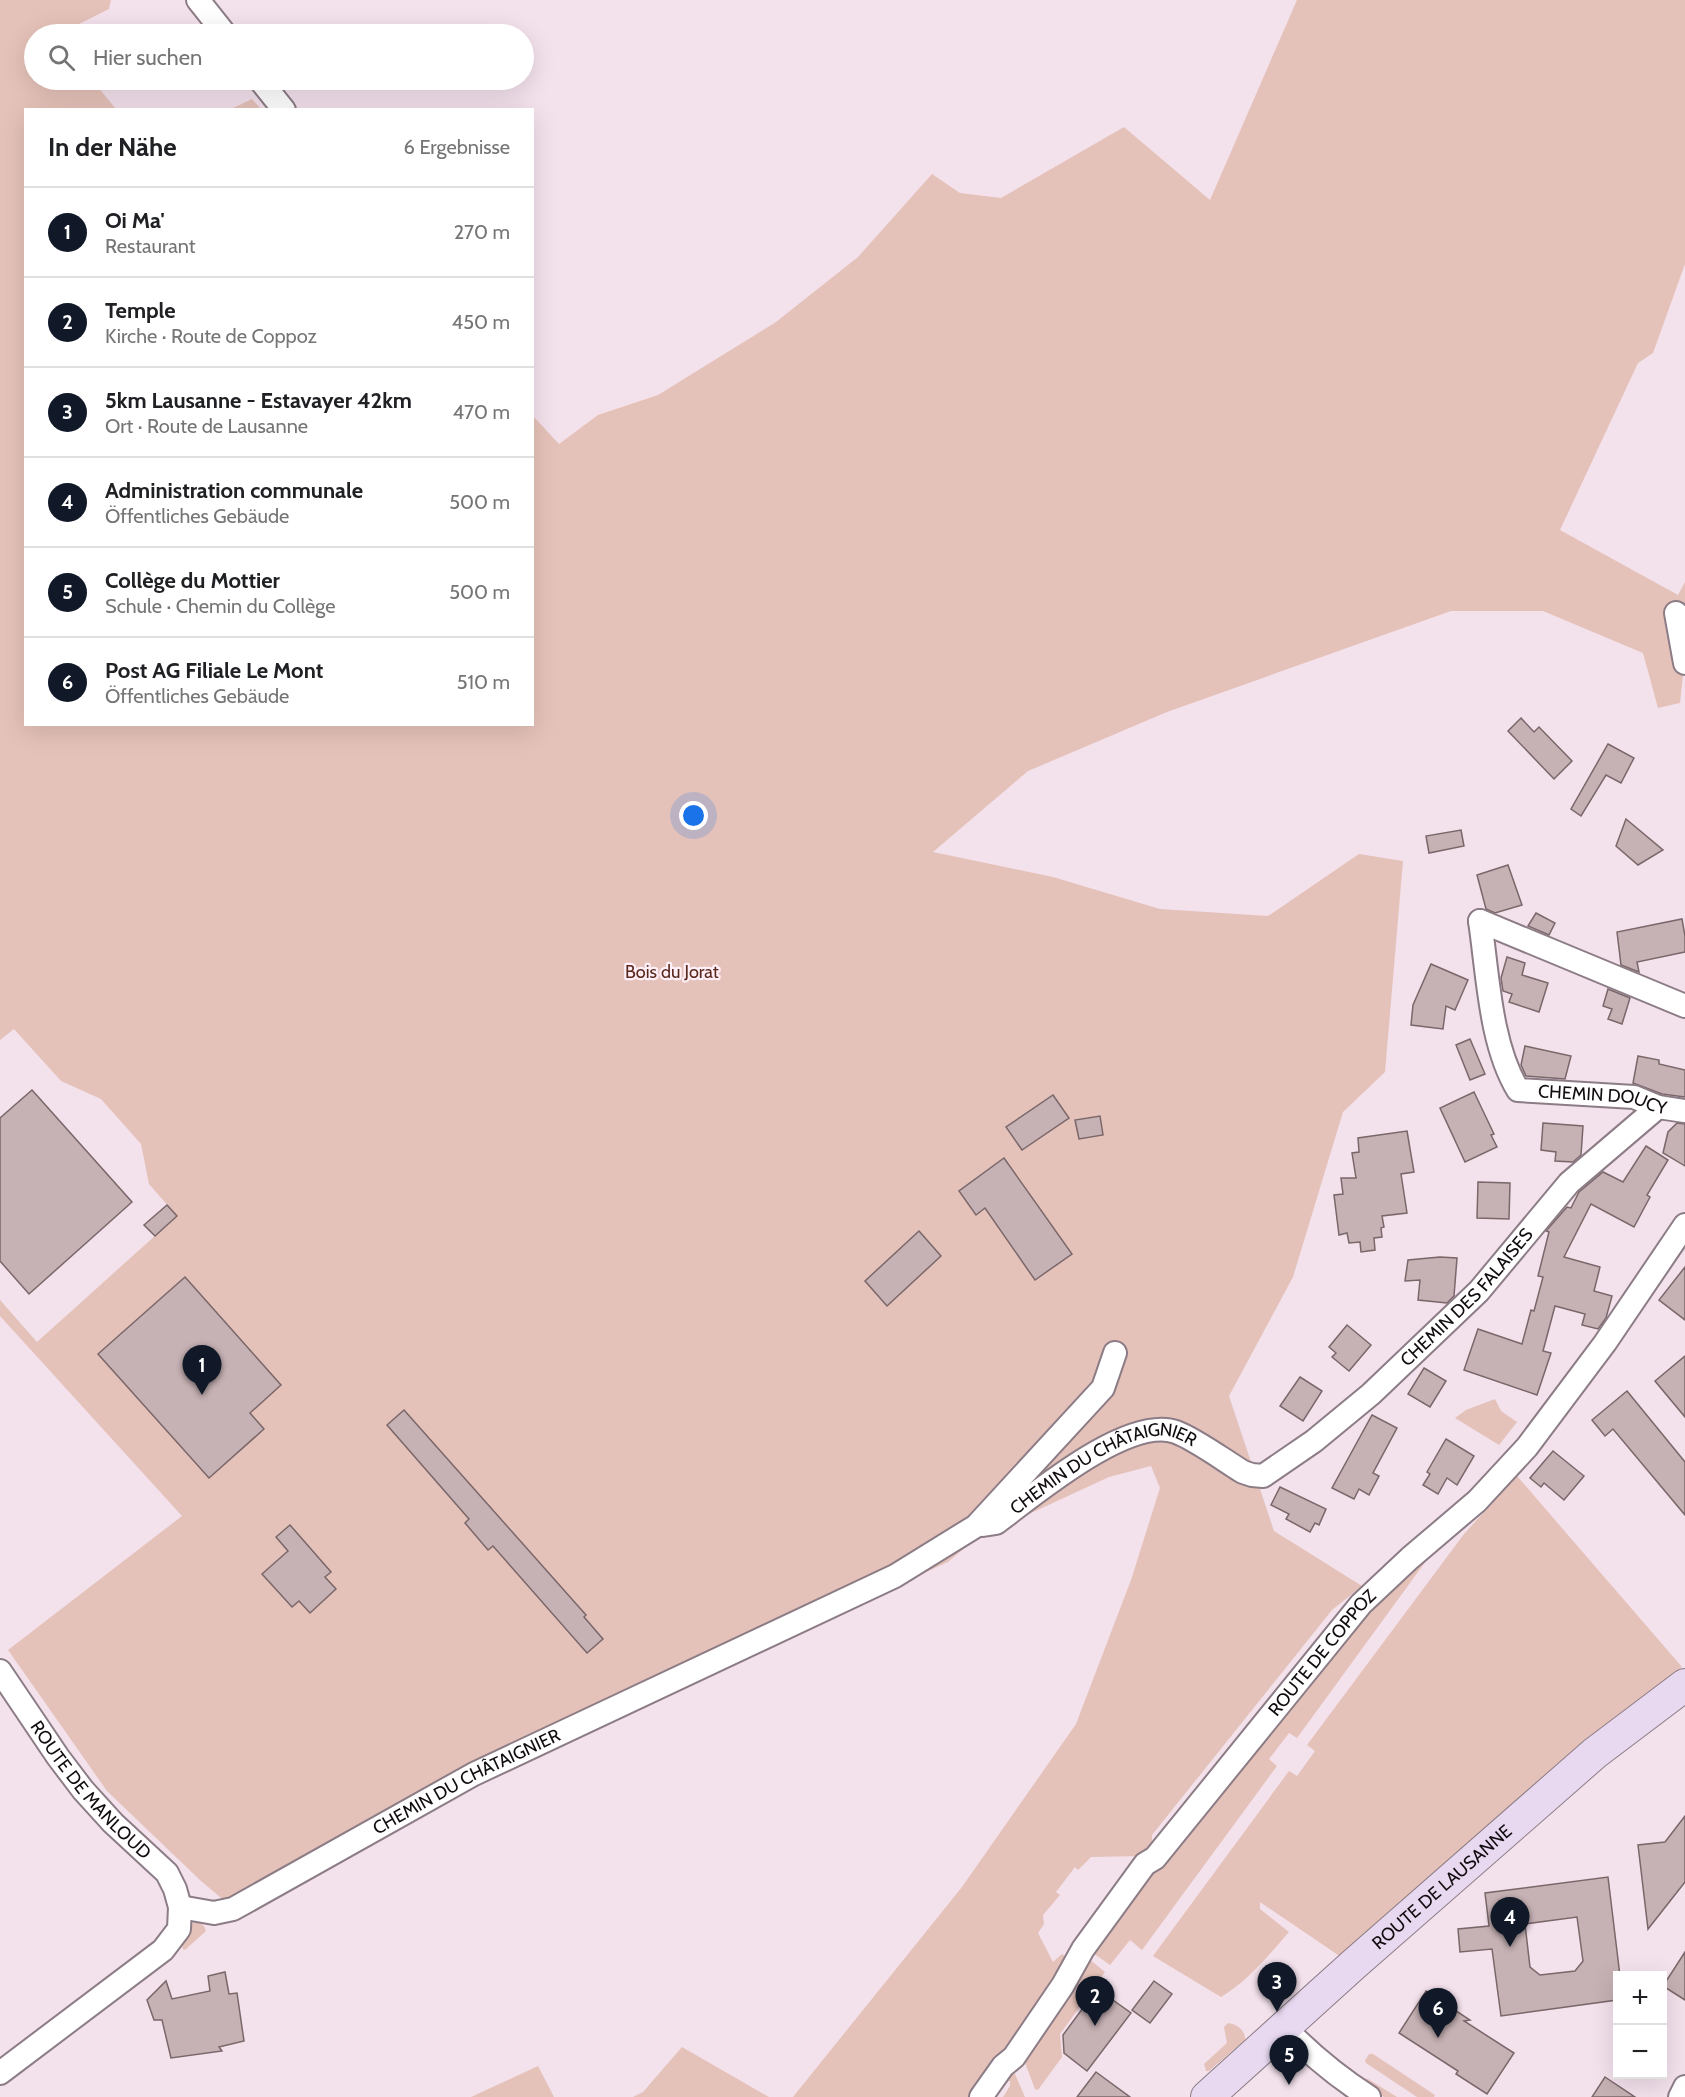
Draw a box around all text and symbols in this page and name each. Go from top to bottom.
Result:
search box [24,24,534,90]
icon: search [45,41,78,74]
text: Hier suchen [93,44,202,71]
text: In der Nähe [48,131,177,163]
text: 6 Ergebnisse [404,135,510,159]
text: Oi Ma' [105,207,165,234]
text: 1 [64,220,71,244]
text: 270 m [454,220,510,244]
text: Restaurant [105,234,196,258]
text: Temple [105,297,176,324]
text: 2 [62,310,73,334]
text: 450 m [452,310,510,334]
text: Kirche · Route de Coppoz [105,324,317,348]
text: 5km Lausanne - Estavayer 42km [105,387,412,414]
text: 3 [62,400,73,424]
text: 470 m [453,400,510,424]
text: Ort · Route de Lausanne [105,414,308,438]
text: Administration communale [105,477,363,504]
text: 4 [61,490,74,514]
text: 500 m [449,490,510,514]
text: Öffentliches Gebäude [105,504,289,528]
text: Collège du Mottier [105,567,280,594]
text: 5 [62,580,73,604]
text: 500 m [449,580,510,604]
text: Schule · Chemin du Collège [105,594,335,618]
text: Post AG Filiale Le Mont [105,657,323,684]
text: 6 [62,670,73,694]
text: 510 m [457,670,510,694]
text: Öffentliches Gebäude [105,684,289,708]
your location [679,801,708,830]
park label: Bois du Jorat [625,961,719,983]
street label: CHEMIN DOUCY [1537,1080,1669,1119]
street label: CHEMIN DES FALAISES [1396,1224,1538,1371]
pin: 1 [182,1346,222,1395]
street label: CHEMIN DU CHÂTAIGNIER [1006,1418,1201,1519]
street label: ROUTE DE COPPOZ [1264,1585,1380,1720]
street label: ROUTE DE MANLOUD [26,1716,156,1864]
street label: CHEMIN DU CHÂTAIGNIER [369,1724,564,1839]
street label: ROUTE DE LAUSANNE [1368,1820,1516,1954]
pin: 4 [1490,1898,1530,1947]
pin: 3 [1258,1962,1296,2012]
map controls [1613,1971,1667,2079]
button: + [1613,1971,1667,2025]
pin: 2 [1076,1976,1114,2026]
pin: 6 [1418,1988,1458,2038]
button: − [1613,2025,1667,2079]
pin: 5 [1270,2036,1308,2085]

